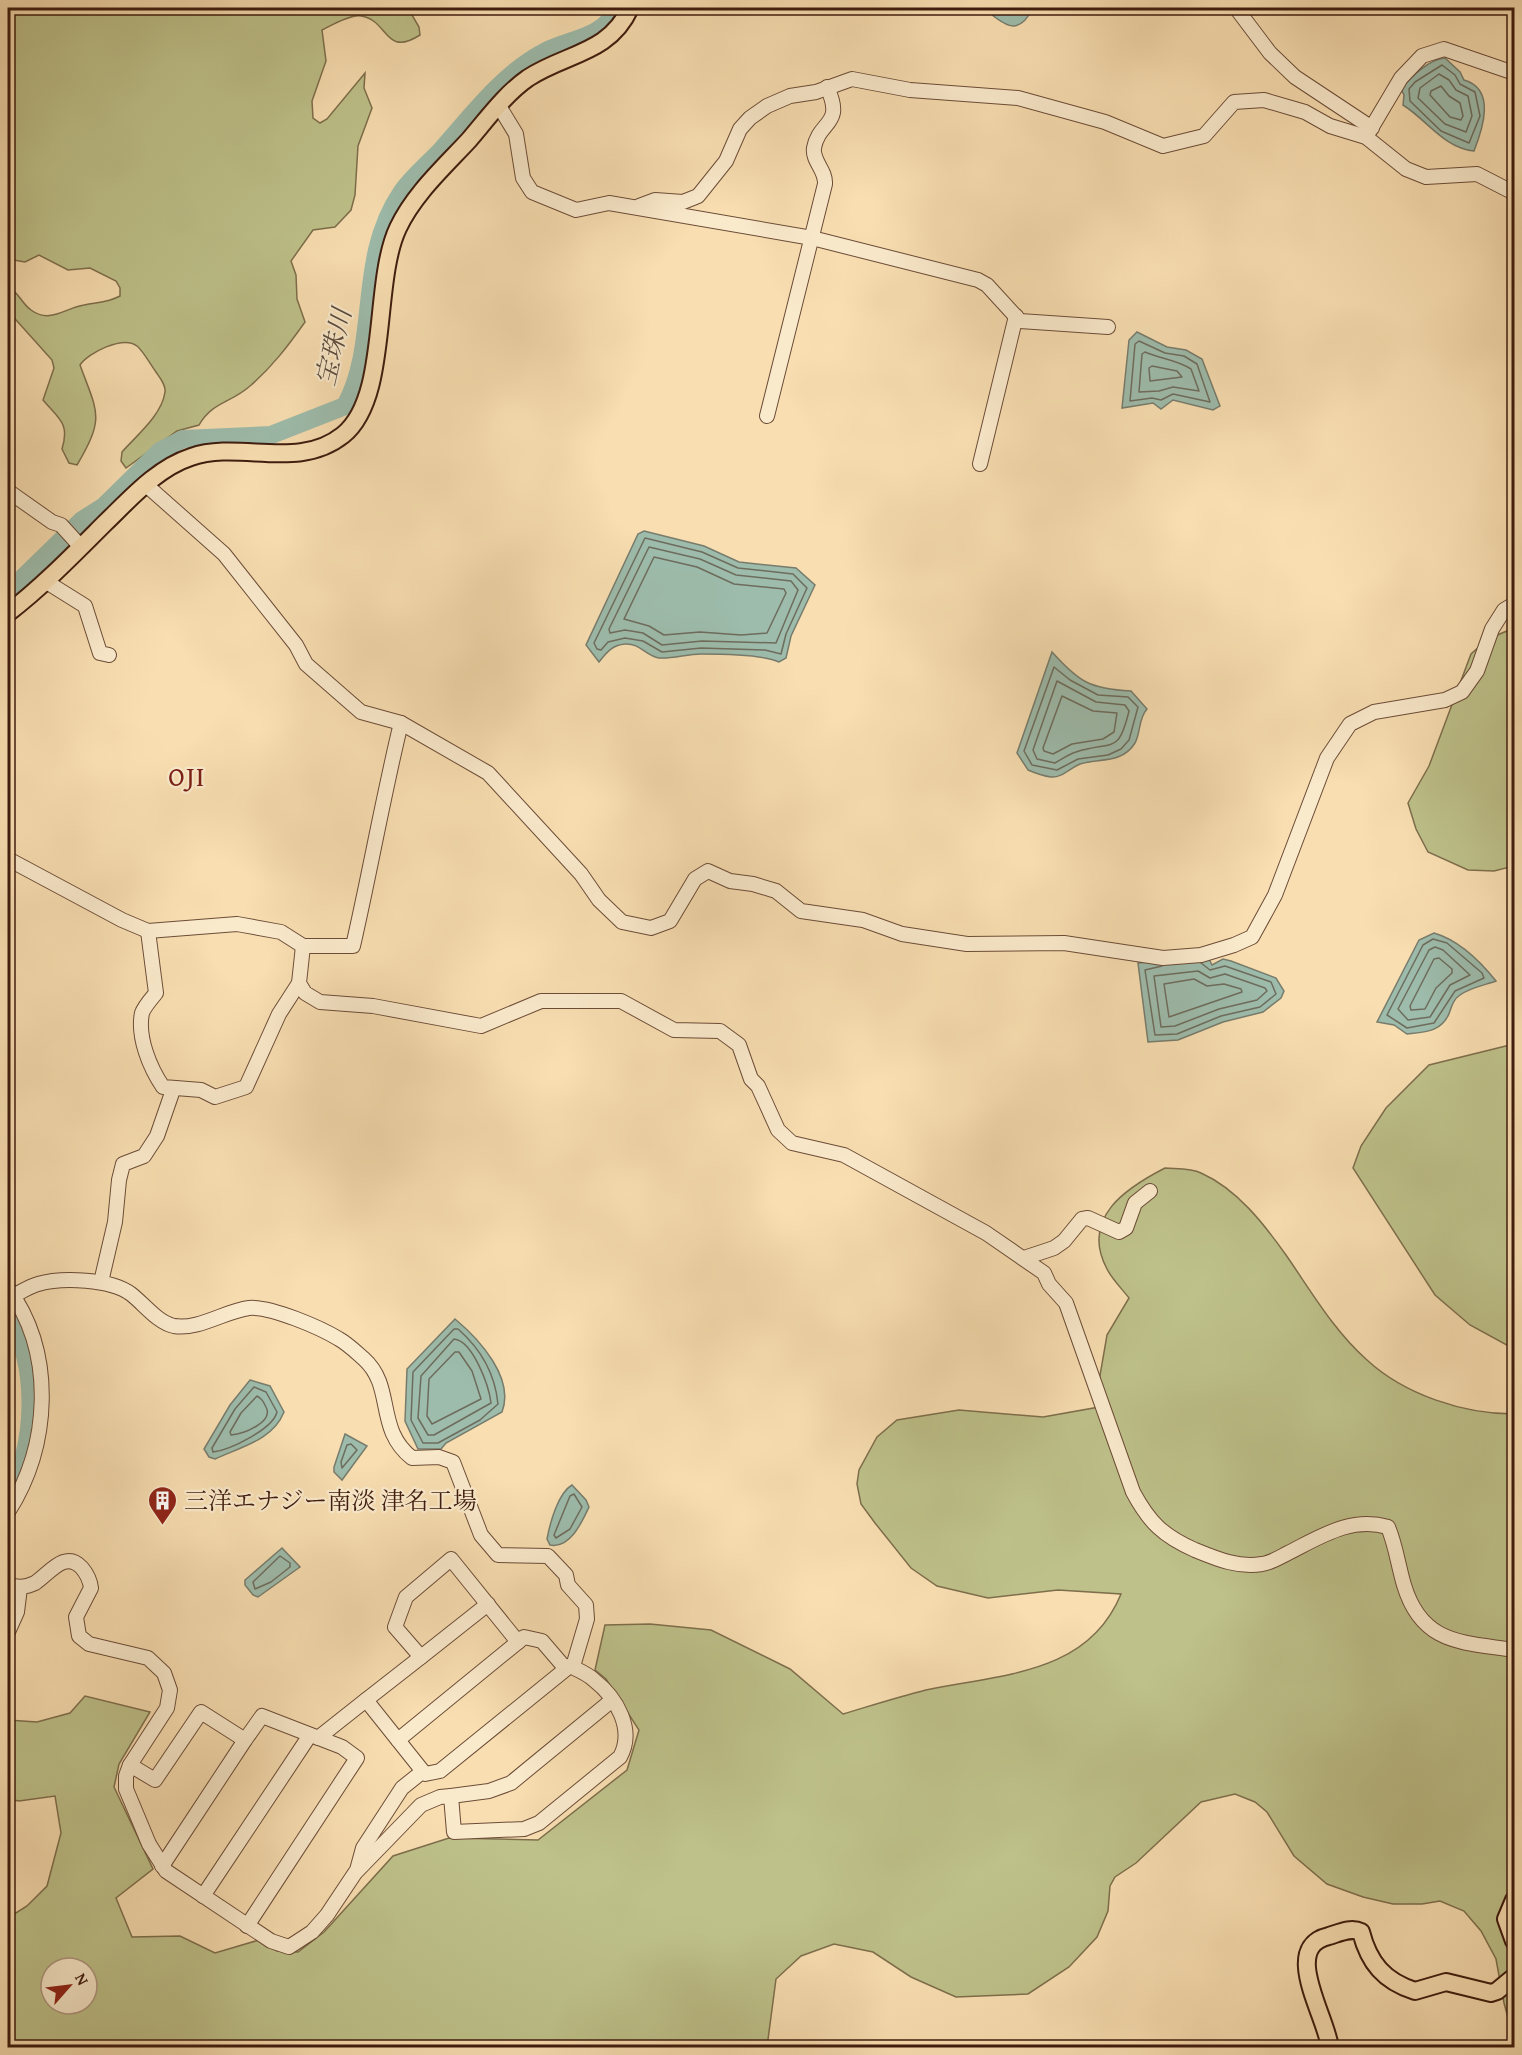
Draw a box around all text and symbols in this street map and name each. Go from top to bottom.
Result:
water label: 宝珠川 [305,302,361,389]
district label: OJI [168,756,206,796]
place label: 三洋エナジー南淡 津名工場 [184,1483,477,1518]
building icon: 三洋エナジー南淡 津名工場 [147,1484,179,1526]
north arrow [39,1956,99,2016]
text: N [69,1969,95,1990]

